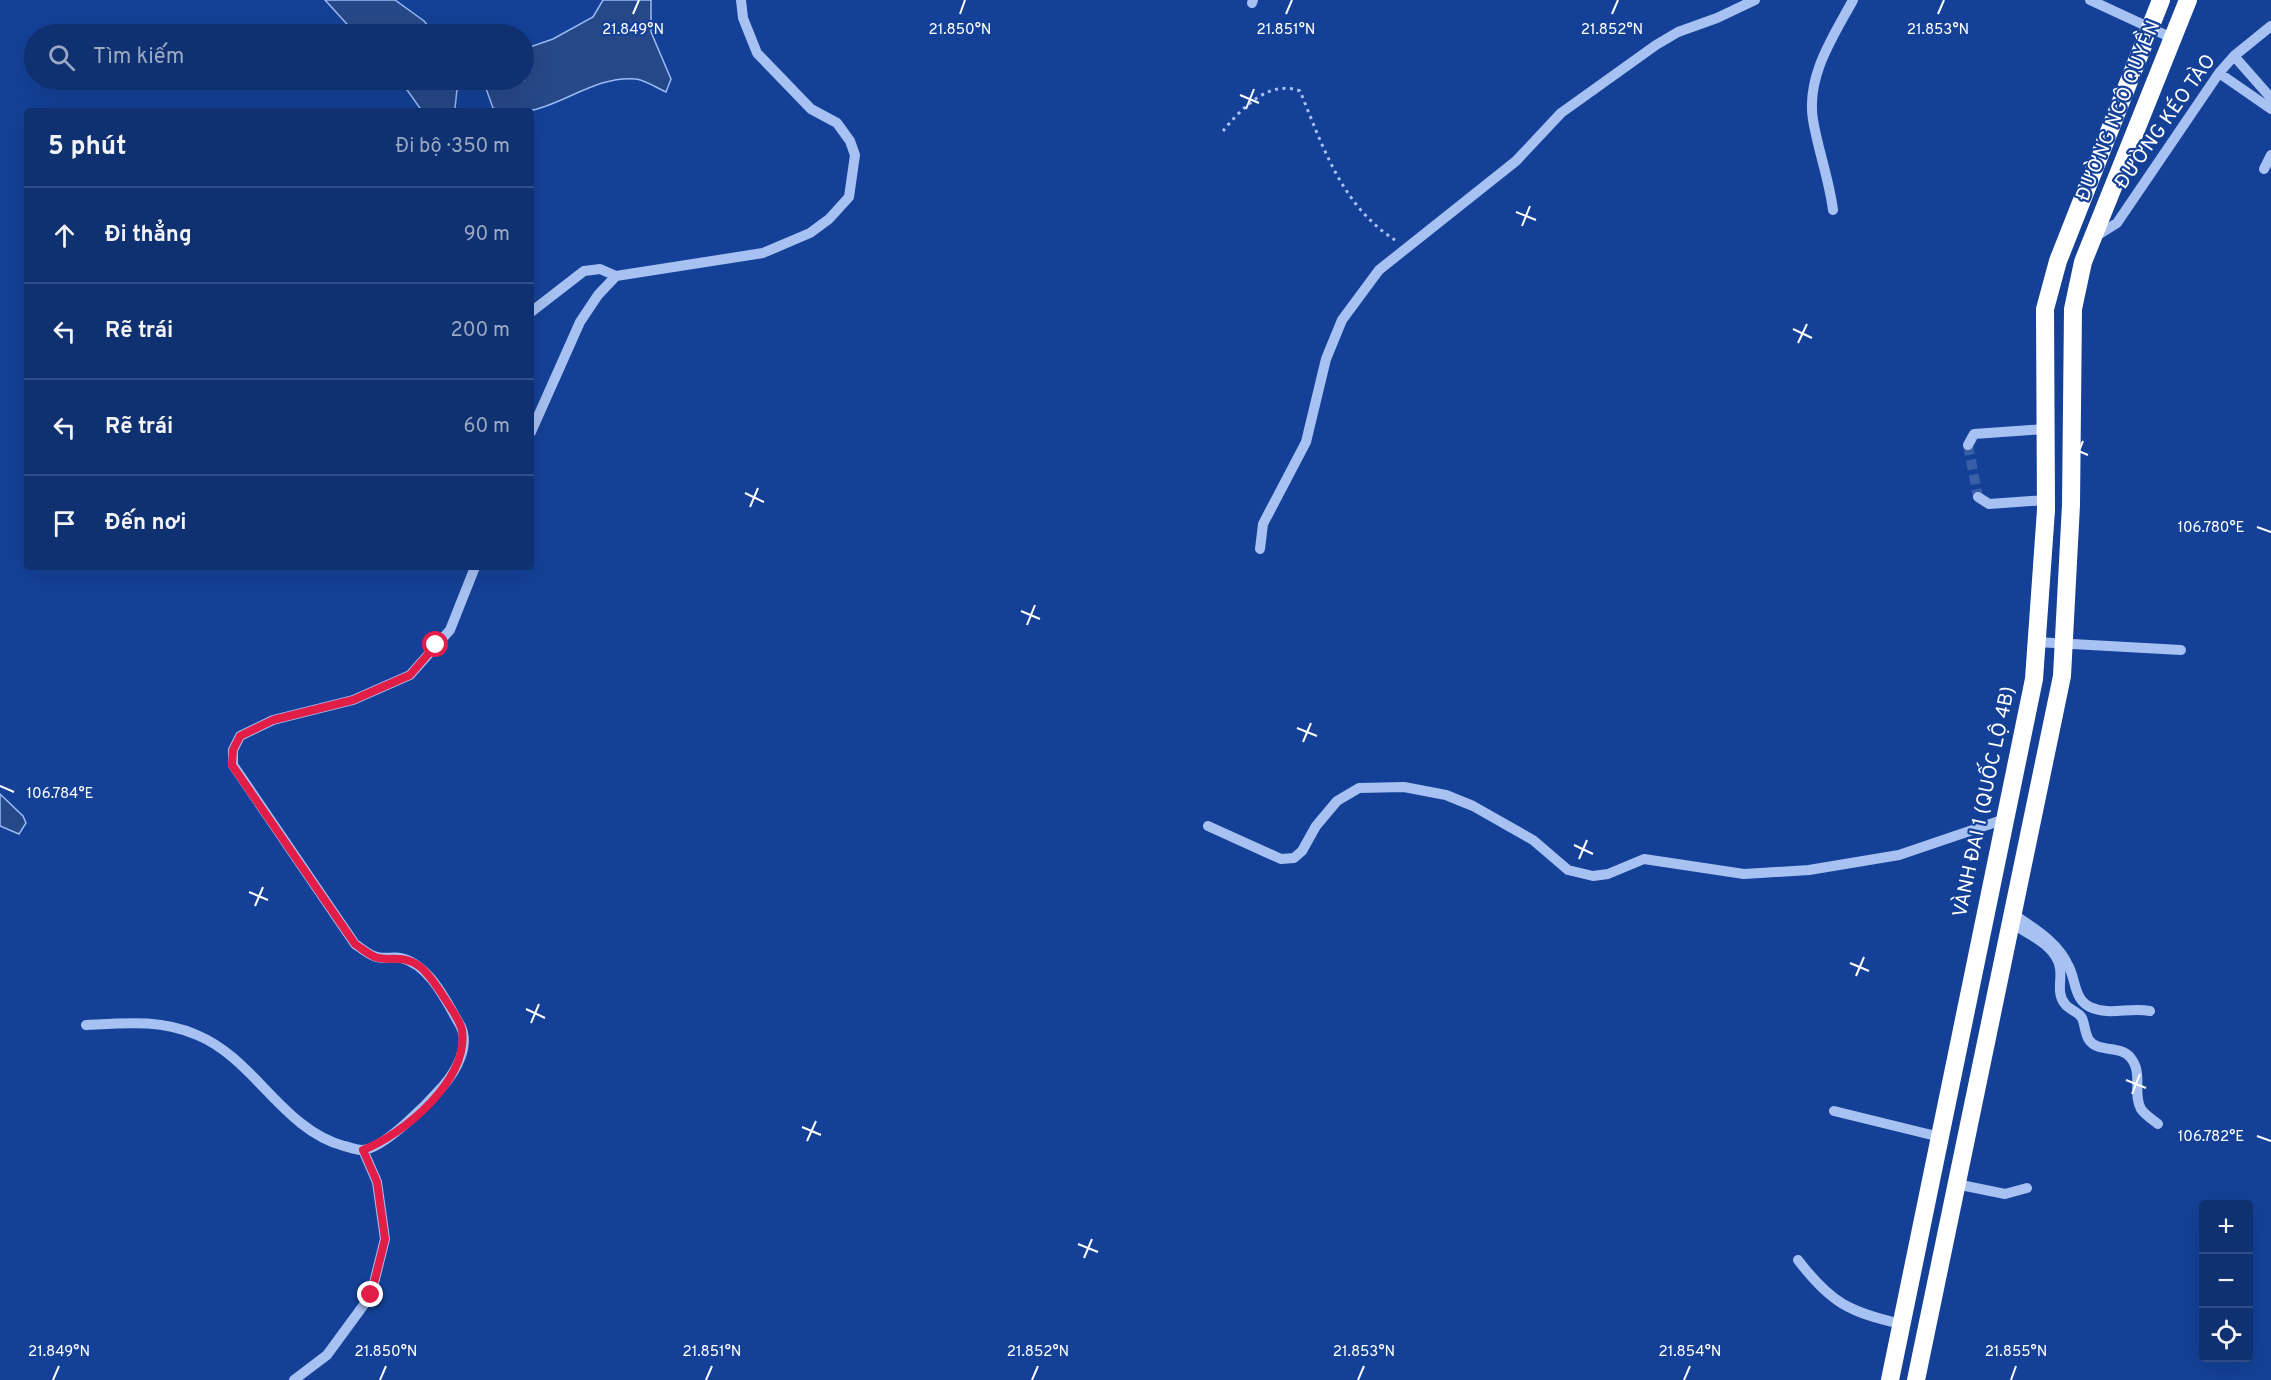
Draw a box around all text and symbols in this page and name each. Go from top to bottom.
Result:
street label: ĐƯỜNG NGÔ QUYỀN [2066,15,2167,205]
text: 21.849°N [602,21,664,40]
text: 21.850°N [929,21,991,40]
text: 21.851°N [1257,21,1315,40]
text: 21.852°N [1581,21,1643,40]
text: 21.853°N [1907,21,1969,40]
search box [24,24,534,90]
icon: search [45,41,78,74]
text: Tìm kiếm [93,44,184,71]
street label: ĐƯỜNG KÉO TÀO [2108,48,2222,195]
text: 5 phút [48,131,126,164]
text: Đi bộ · 350 m [396,134,510,160]
icon: ahead [48,219,81,252]
text: Đi thẳng [105,222,192,249]
text: 90 m [464,222,510,248]
icon: left [48,315,81,348]
text: Rẽ trái [105,318,173,345]
text: 200 m [451,318,510,344]
icon: left [48,411,81,444]
text: Rẽ trái [105,414,173,441]
text: 60 m [464,414,510,440]
icon: arrive [48,507,81,540]
text: Đến nơi [105,510,186,537]
text: 106.780°E [2177,519,2245,538]
route start [422,631,448,657]
street label: VÀNH ĐAI 1 (QUỐC LỘ 4B) [1943,683,2022,920]
text: 106.784°E [26,785,94,804]
text: 106.782°E [2178,1128,2244,1147]
map controls [2199,1200,2253,1362]
button: + [2199,1200,2253,1254]
button: − [2199,1254,2253,1308]
route end [357,1281,383,1307]
button: locate [2199,1308,2253,1362]
text: 21.849°N [28,1343,90,1362]
text: 21.850°N [355,1343,417,1362]
text: 21.851°N [683,1343,741,1362]
text: 21.852°N [1007,1343,1069,1362]
text: 21.853°N [1333,1343,1395,1362]
text: 21.854°N [1659,1343,1721,1362]
text: 21.855°N [1985,1343,2047,1362]

